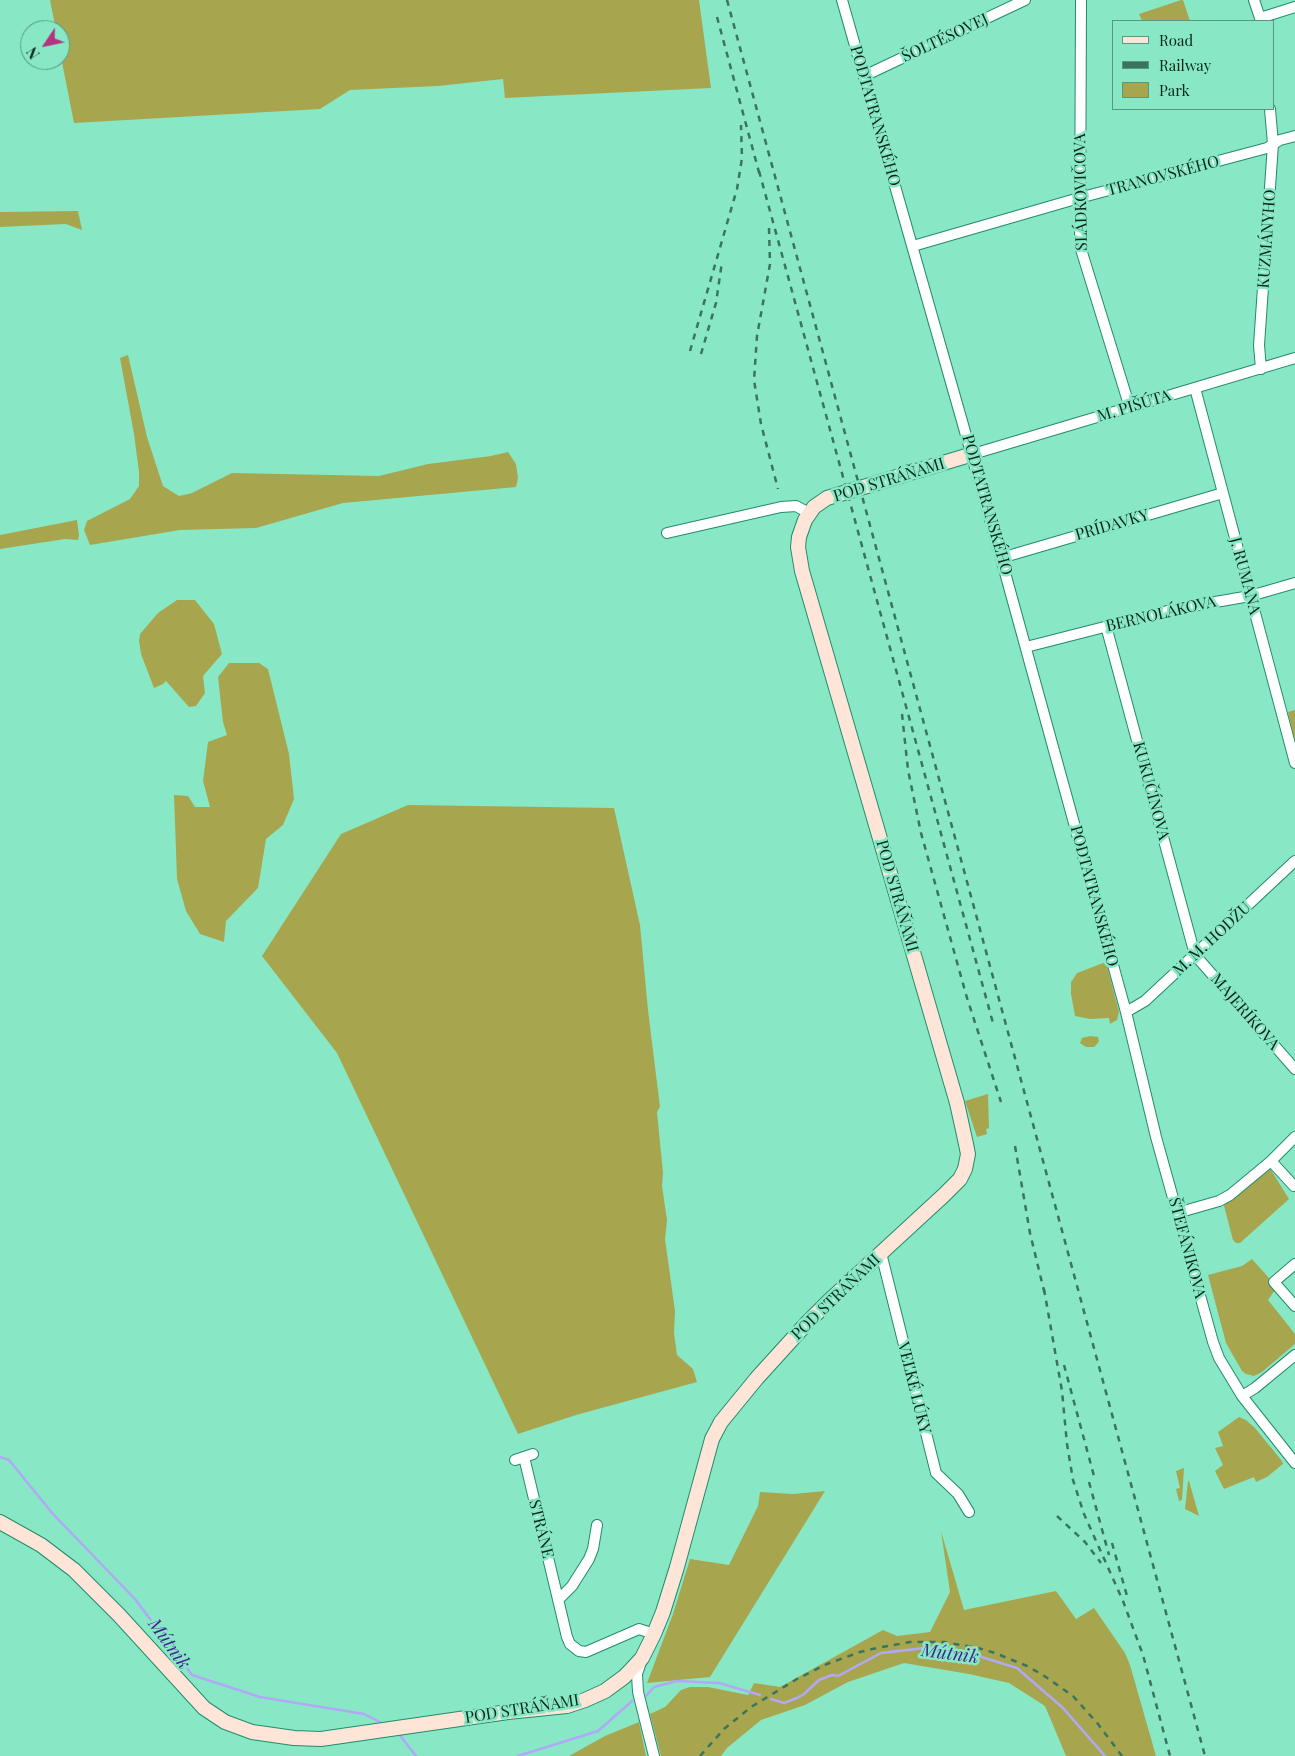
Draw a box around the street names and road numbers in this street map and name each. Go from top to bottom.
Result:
street label: ŠOLTÉSOVEJ [899,10,991,66]
street label: PODTATRANSKÉHO [846,44,904,188]
street label: SLÁDKOVIČOVA [1070,133,1092,251]
street label: TRANOVSKÉHO [1105,152,1221,200]
street label: KUZMÁNYHO [1254,189,1280,289]
street label: M. PIŠÚTA [1095,386,1173,426]
street label: PODTATRANSKÉHO [958,433,1016,577]
street label: POD STRÁŇAMI [831,454,947,506]
street label: PRÍDAVKY [1073,505,1151,545]
street label: J. RUMANA [1225,535,1265,617]
street label: BERNOLÁKOVA [1104,592,1218,636]
street label: KUKUČÍNOVA [1129,740,1173,842]
street label: PODTATRANSKÉHO [1066,823,1122,969]
street label: POD STRÁŇAMI [872,838,922,954]
street label: M. M. HODŽU [1169,898,1255,980]
street label: MAJERÍKOVA [1207,970,1283,1054]
street label: ŠTEFÁNIKOVA [1164,1195,1210,1301]
street label: POD STRÁŇAMI [788,1250,884,1344]
street label: VEĽKÉ LÚKY [893,1340,935,1436]
street label: STRÁNE [524,1498,558,1560]
street label: POD STRÁŇAMI [463,1690,581,1728]

